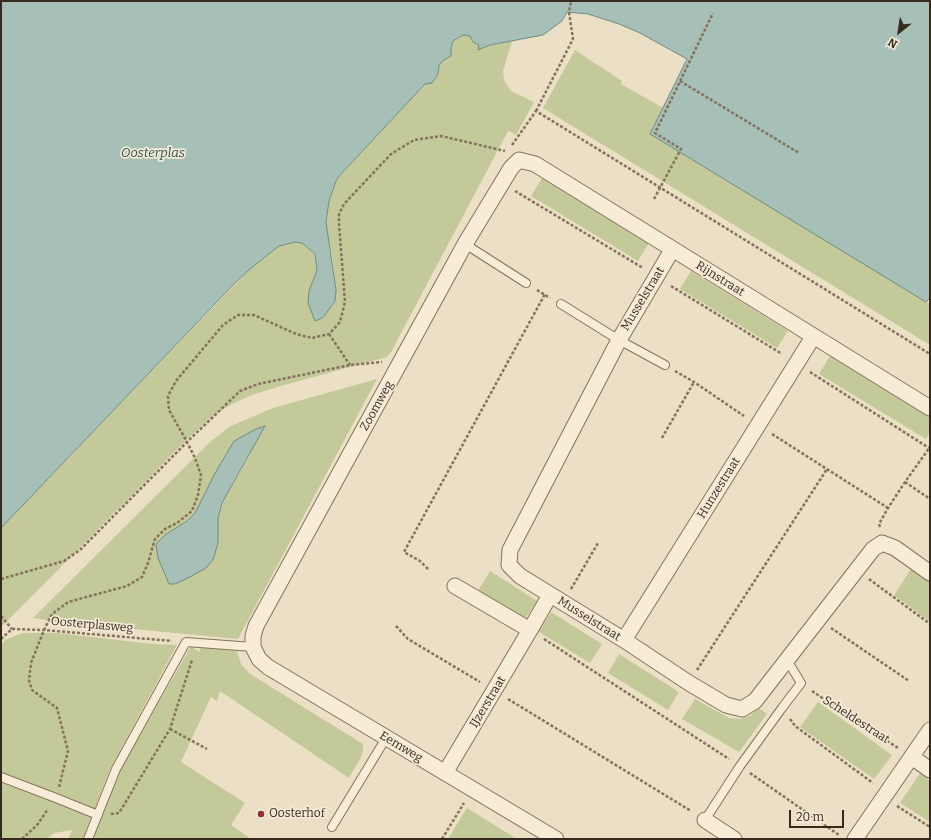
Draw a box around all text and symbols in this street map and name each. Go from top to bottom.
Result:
north arrow [879,12,919,52]
text: N [886,35,900,51]
water label: Oosterplas [121,145,185,161]
street label: Rijnstraat [693,258,747,300]
street label: Musselstraat [618,264,668,334]
street label: Zoomweg [357,379,397,433]
street label: Hunzestraat [695,455,743,521]
street label: Musselstraat [555,594,623,644]
street label: Oosterplasweg [50,614,134,636]
street label: IJzerstraat [467,673,509,731]
street label: Scheldestraat [820,693,892,747]
street label: Eemweg [377,729,425,765]
scale bar [791,802,846,828]
place label: Oosterhof [269,807,325,821]
marker: Oosterhof [256,809,266,819]
text: 20 m [796,810,824,824]

